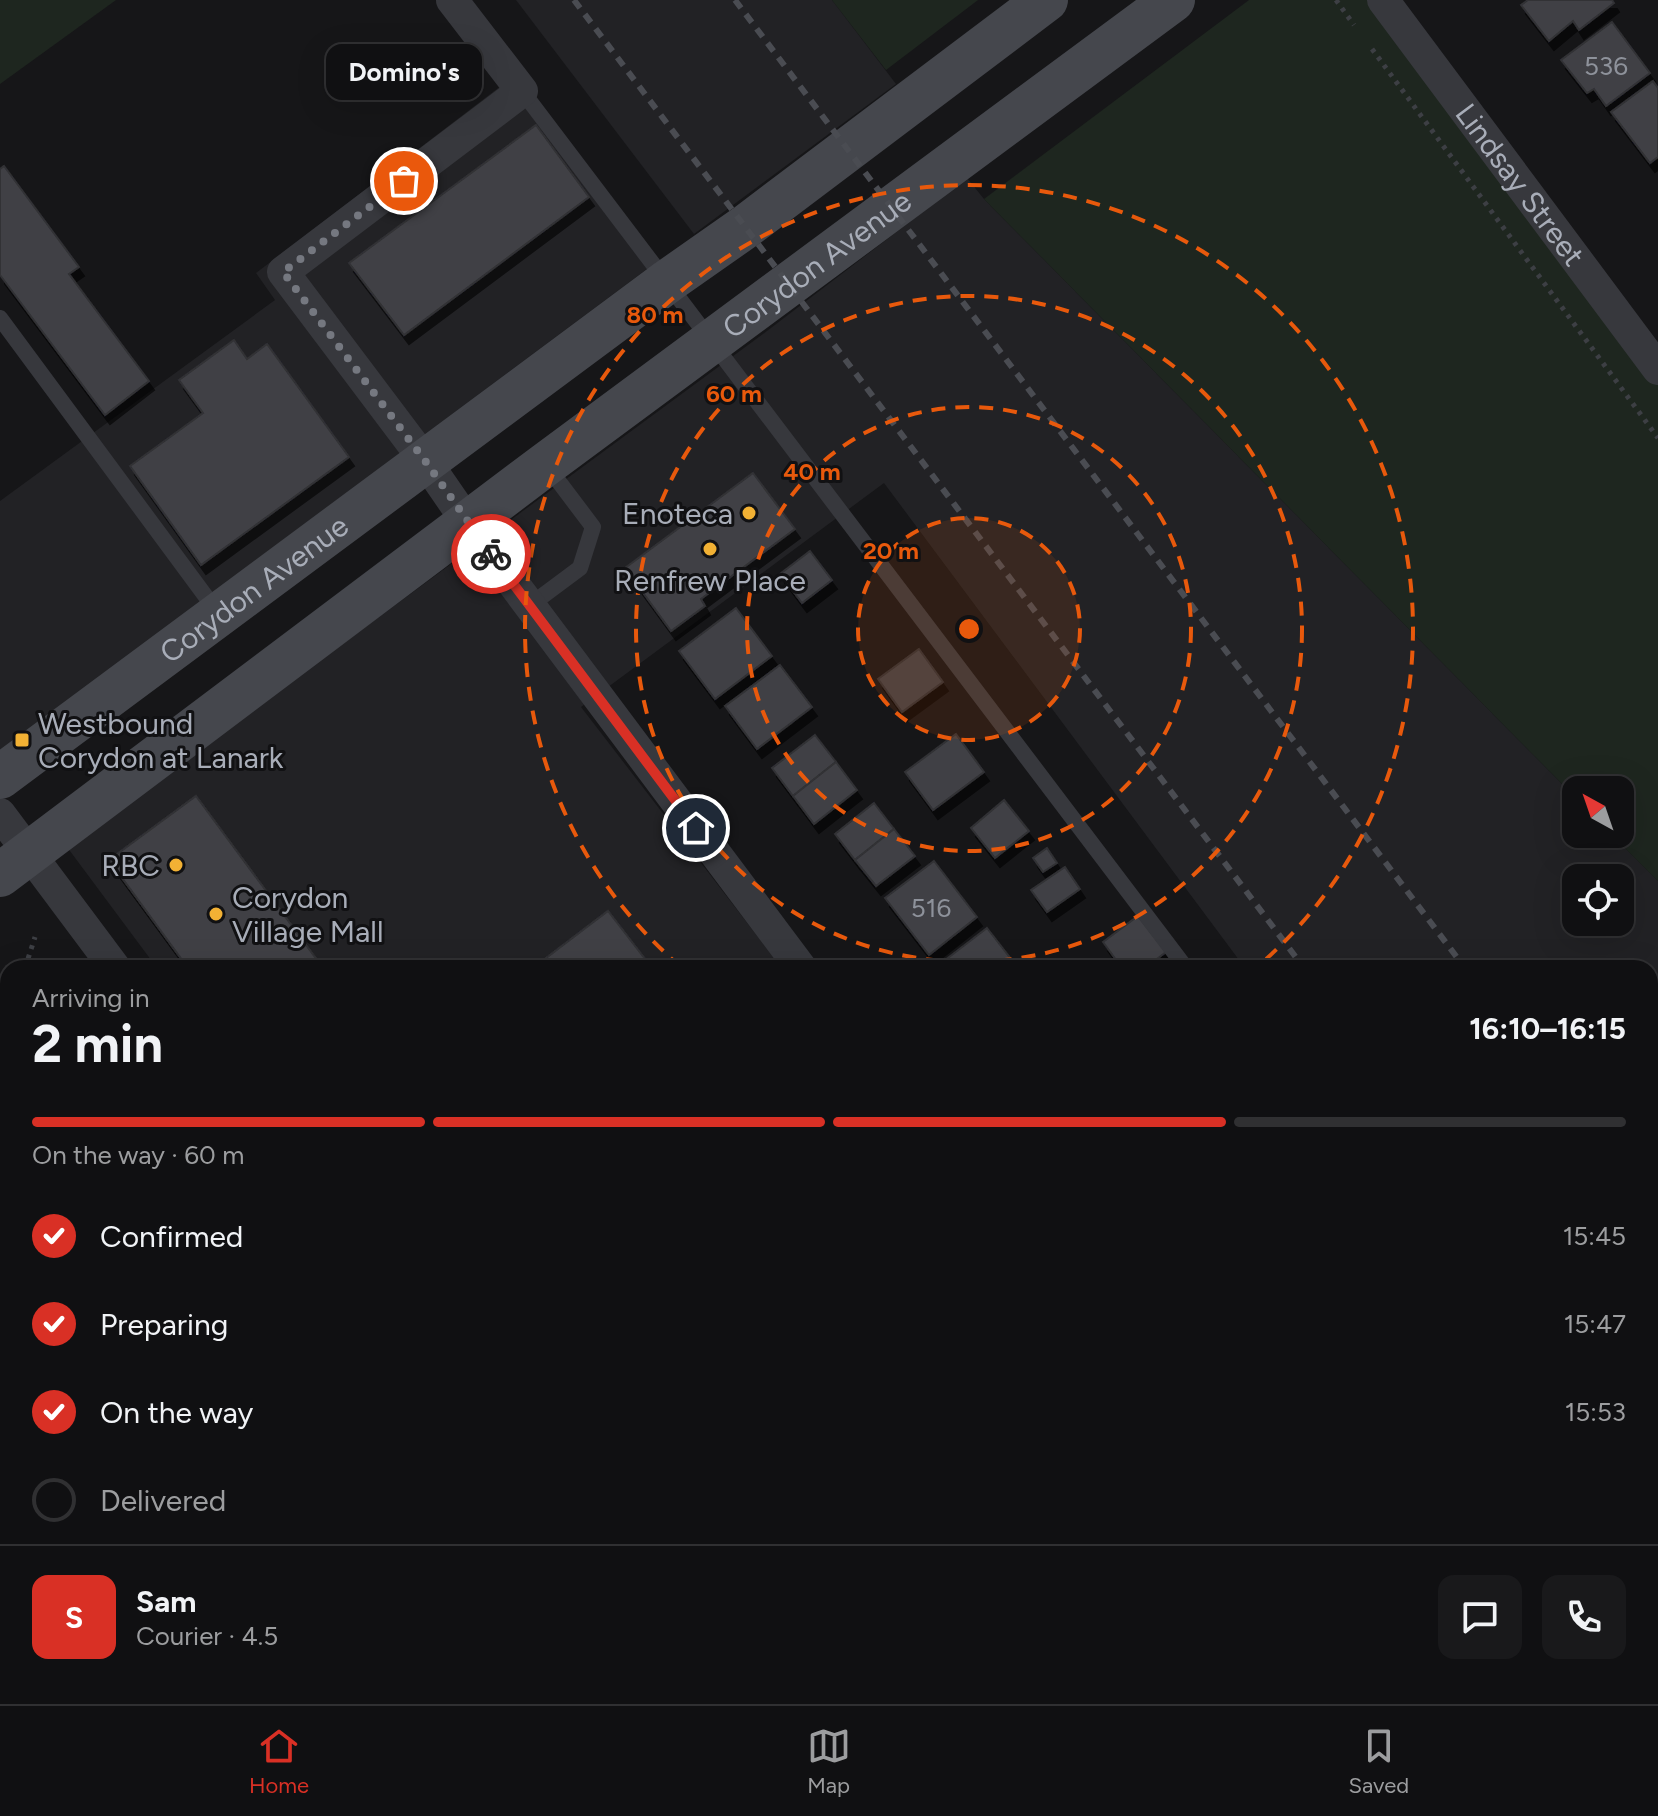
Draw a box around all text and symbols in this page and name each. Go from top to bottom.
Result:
callout: Domino's [326,45,482,101]
house number: 536 [1584,50,1628,82]
text: Domino's [348,56,460,88]
street label: Lindsay Street [1448,96,1593,273]
pin [370,147,438,215]
icon: bag [382,159,426,203]
street label: Corydon Avenue [715,182,918,346]
text: 80 m [627,300,683,329]
text: 60 m [706,379,762,408]
text: 40 m [783,457,841,486]
place label: Enoteca [622,495,733,532]
marker: Enoteca [740,504,758,522]
street label: Corydon Avenue [152,507,355,671]
courier [451,514,531,594]
icon: bike [469,532,513,576]
text: 20 m [863,536,919,565]
marker: Renfrew Place [701,540,719,558]
place label: Renfrew Place [614,562,806,599]
centre of rings [955,615,983,643]
place label: Westbound Corydon at Lanark [38,705,284,776]
marker: Westbound Corydon at Lanark [13,731,31,749]
north arrow [1562,776,1634,848]
map controls [1562,776,1634,936]
pin [662,794,730,862]
icon: home [674,806,718,850]
place label: RBC [101,847,160,884]
marker: RBC [167,856,185,874]
button: locate [1562,864,1634,936]
place label: Corydon Village Mall [232,879,384,950]
house number: 516 [911,892,951,924]
marker: Corydon Village Mall [207,905,225,923]
text: Arriving in [32,982,150,1014]
text: 16:10–16:15 [1469,1010,1626,1047]
text: 2 min [32,1013,163,1075]
text: On the way · 60 m [32,1139,244,1171]
icon: check [32,1214,76,1258]
text: Confirmed [100,1218,243,1255]
text: 15:45 [1563,1220,1626,1252]
icon: check [32,1302,76,1346]
text: Preparing [100,1306,228,1343]
text: 15:47 [1564,1308,1626,1340]
icon: check [32,1390,76,1434]
text: On the way [100,1394,253,1431]
text: 15:53 [1565,1396,1626,1428]
text: Delivered [100,1482,226,1519]
button: chat [1438,1575,1522,1659]
button: phone [1542,1575,1626,1659]
text: Sam [136,1583,196,1620]
text: S [65,1599,83,1636]
text: Courier · 4.5 [136,1620,278,1652]
tab: Home [249,1724,309,1799]
tab: Map [807,1724,851,1799]
tab: Saved [1348,1724,1409,1799]

